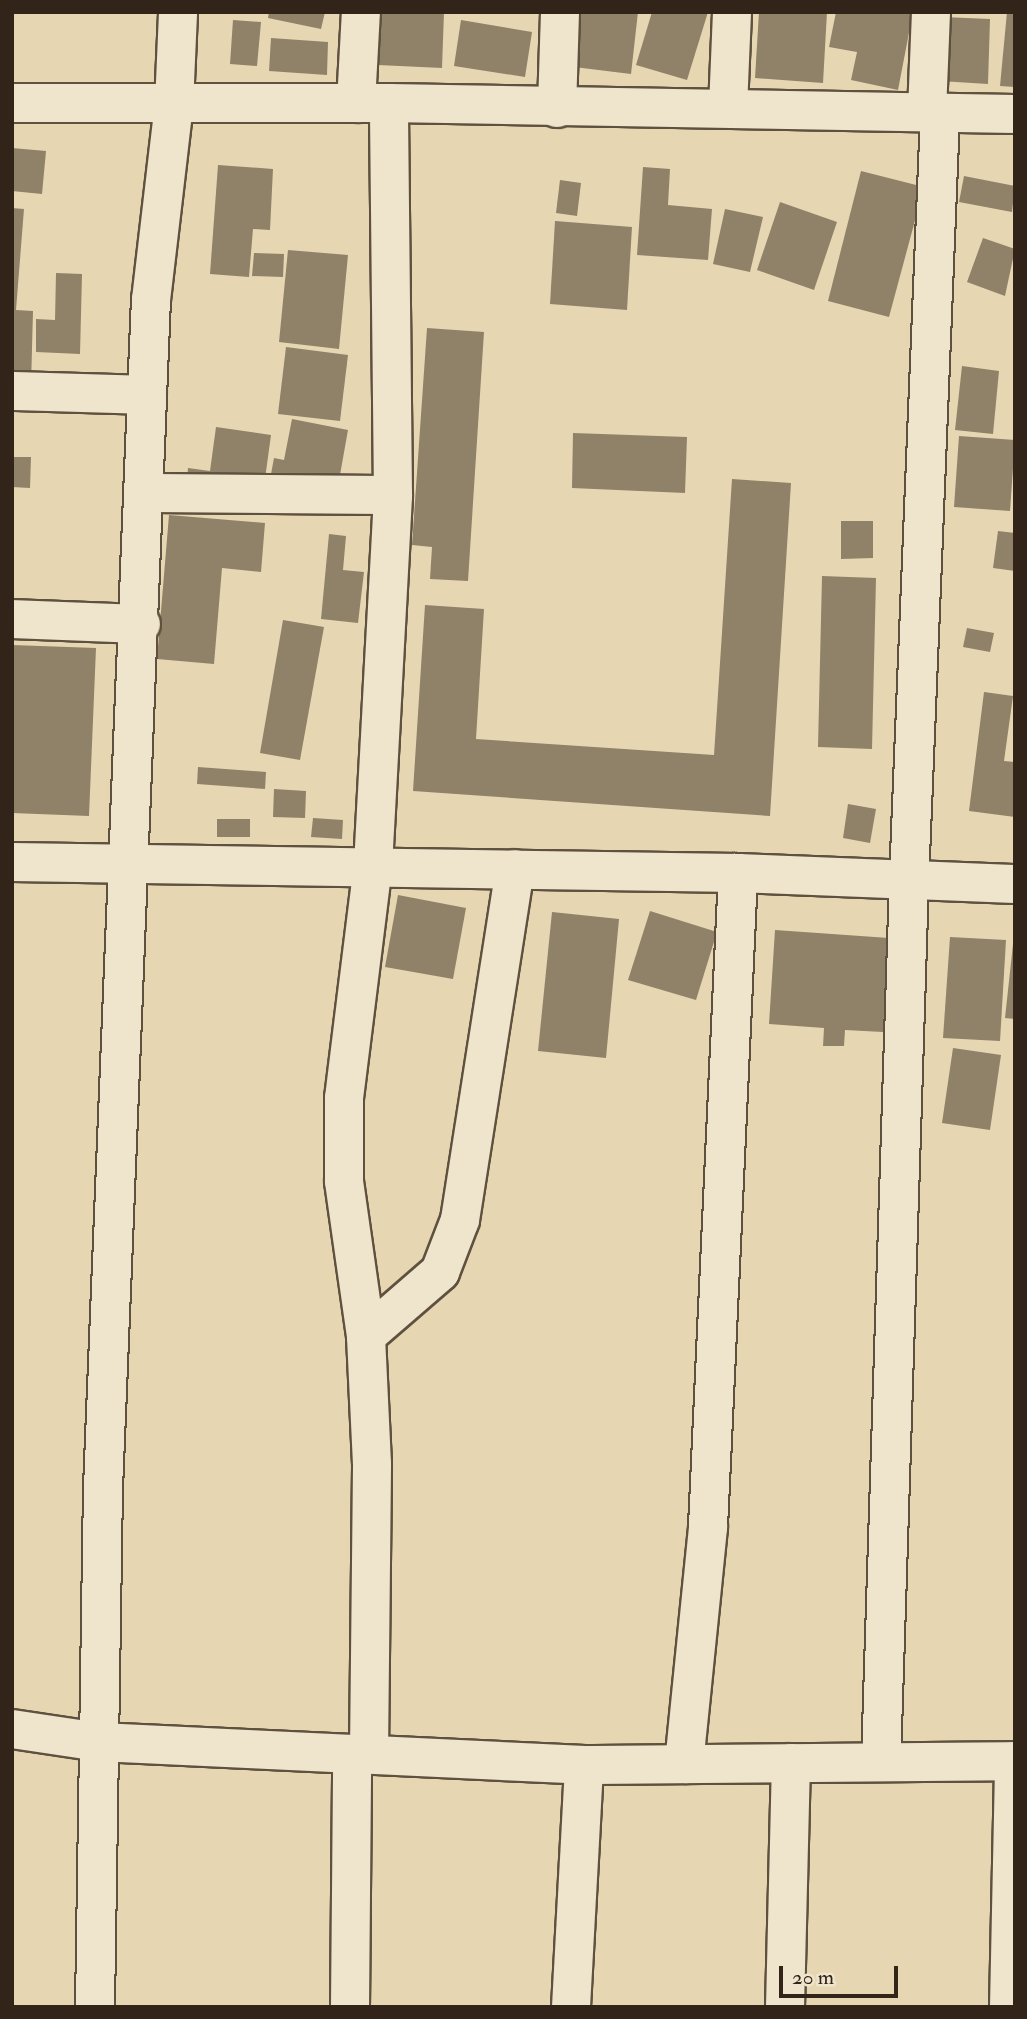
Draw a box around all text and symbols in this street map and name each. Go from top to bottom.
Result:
scale bar [782,1952,901,1996]
text: 20 m [792,1964,834,1991]

